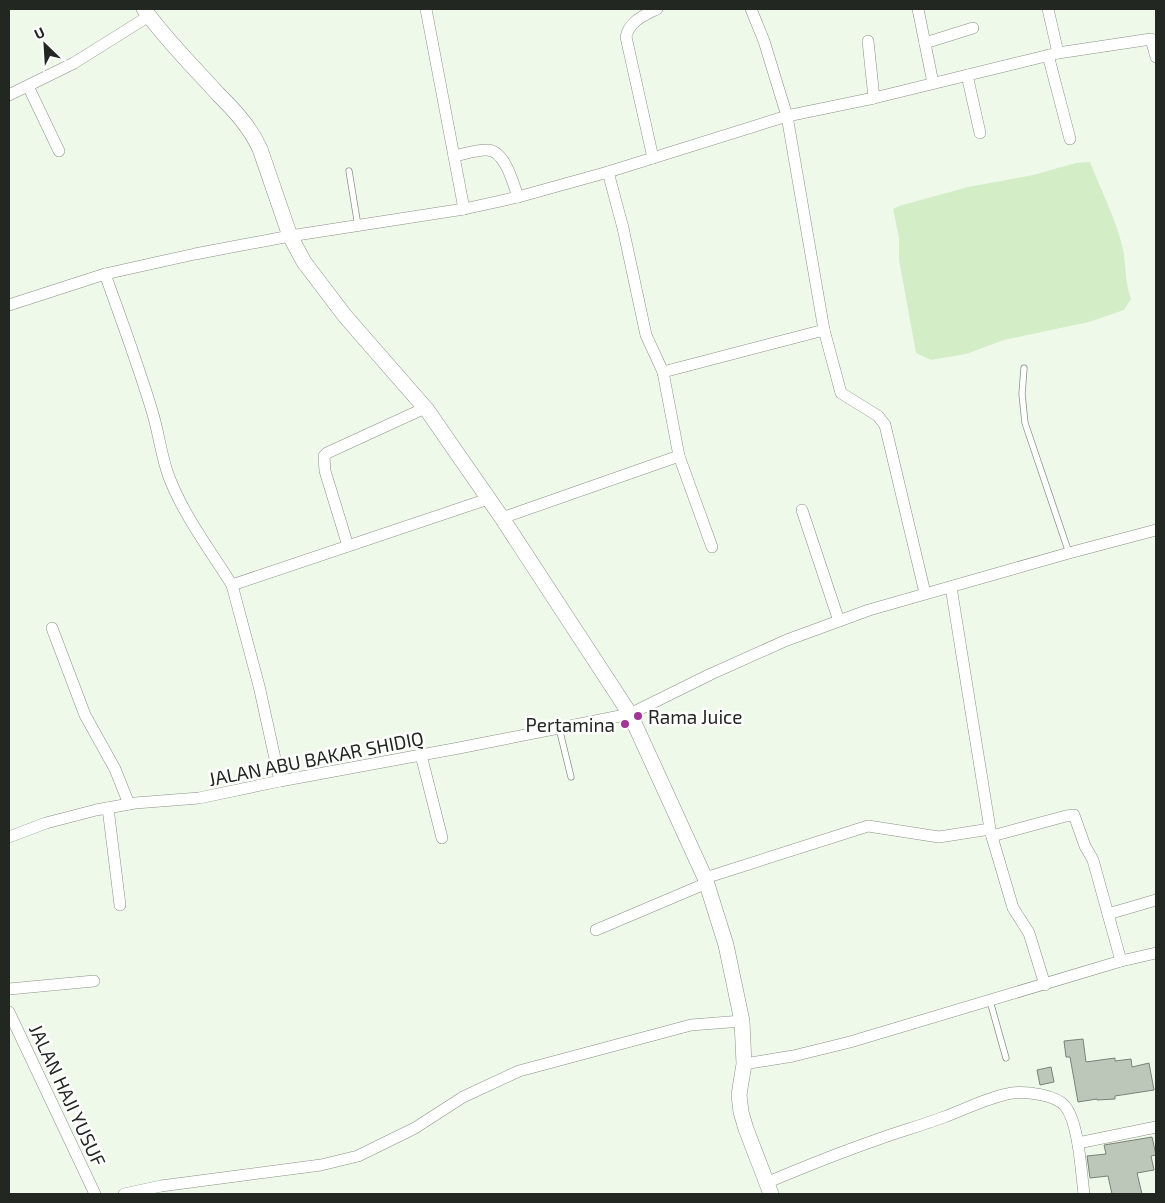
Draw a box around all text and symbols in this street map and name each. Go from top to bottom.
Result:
north arrow [20,20,70,70]
text: U [31,23,47,42]
place label: Rama Juice [648,705,742,728]
marker: Rama Juice [632,710,644,722]
place label: Pertamina [526,713,615,736]
marker: Pertamina [619,718,631,730]
street label: JALAN ABU BAKAR SHIDIQ [206,726,426,790]
street label: JALAN HAJI YUSUF [25,1020,111,1170]

